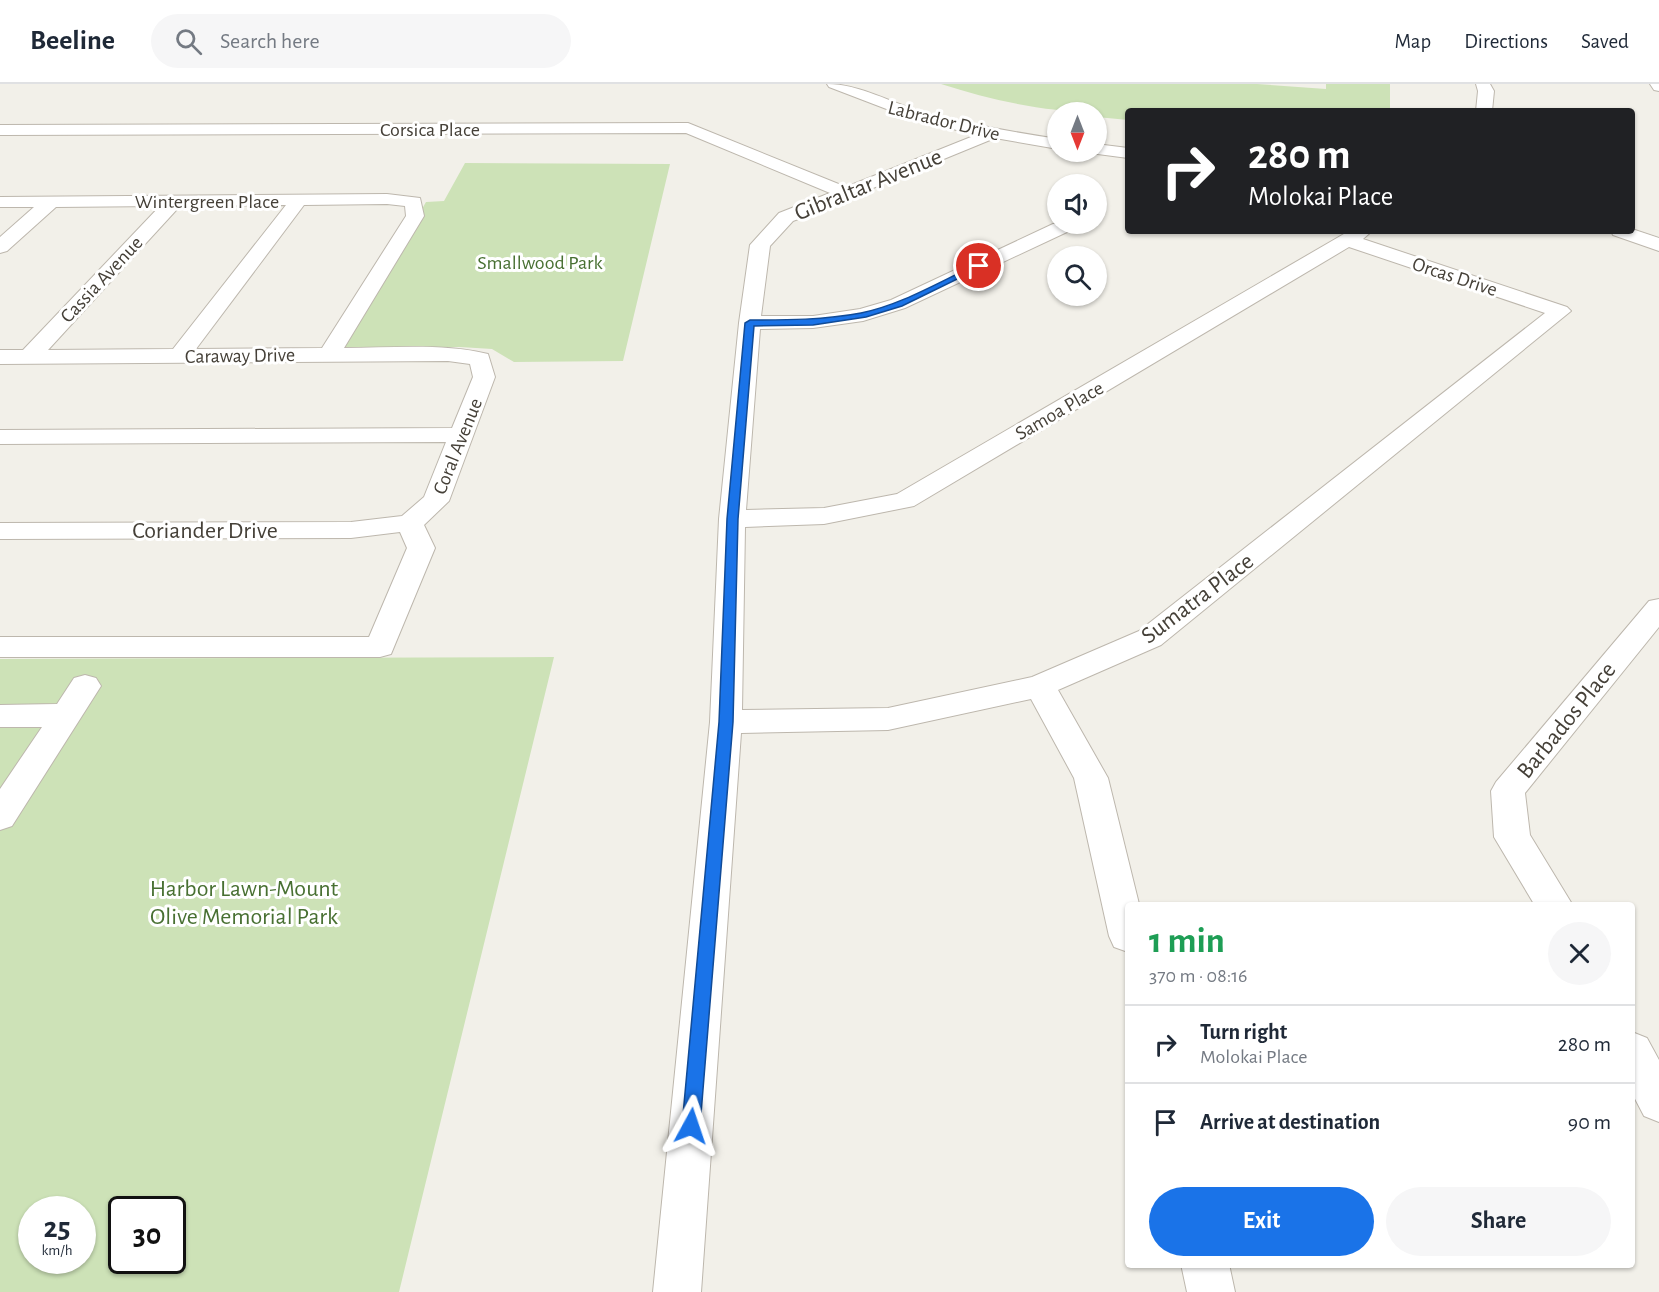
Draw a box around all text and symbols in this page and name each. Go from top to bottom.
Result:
search box [151,14,571,68]
icon: search [172,25,205,58]
text: Beeline [30,27,115,55]
text: Search here [220,30,320,52]
text: Map [1395,31,1431,52]
text: Directions [1464,31,1548,52]
text: Saved [1581,31,1629,52]
street label: Labrador Drive [886,97,1002,145]
north arrow [1047,102,1107,162]
map controls [1047,102,1107,306]
street label: Corsica Place [380,120,480,140]
icon: right [1149,132,1227,210]
text: 280 m [1248,134,1351,176]
street label: Gibraltar Avenue [791,144,946,225]
button: sound [1047,174,1107,234]
text: Molokai Place [1248,183,1393,210]
street label: Wintergreen Place [135,192,279,212]
street label: Cassia Avenue [57,233,147,327]
pin [953,240,1004,291]
button: search [1047,246,1107,306]
icon: arrive [962,249,995,282]
park label: Smallwood Park [477,253,603,273]
street label: Orcas Drive [1410,254,1500,300]
street label: Caraway Drive [185,345,295,367]
street label: Samoa Place [1012,378,1107,444]
street label: Coral Avenue [430,395,486,497]
street label: Coriander Drive [132,519,278,543]
street label: Sumatra Place [1137,549,1258,649]
street label: Barbados Place [1513,658,1621,783]
park label: Harbor Lawn-Mount Olive Memorial Park [150,877,339,929]
button: close [1548,922,1611,985]
text: 1 min [1149,923,1225,959]
text: 370 m · 08:16 [1149,966,1248,986]
text: Turn right [1200,1021,1287,1043]
icon: right [1149,1028,1182,1061]
text: 280 m [1558,1033,1611,1055]
text: Molokai Place [1200,1047,1308,1067]
position arrow [659,1094,723,1158]
icon: arrive [1149,1106,1182,1139]
text: Arrive at destination [1200,1111,1380,1133]
text: 90 m [1568,1111,1611,1133]
button: Exit [1149,1187,1374,1256]
button: Share [1386,1187,1611,1256]
speed limit sign: 30 [108,1196,186,1274]
text: 25 [43,1213,71,1243]
text: km/h [42,1243,72,1258]

